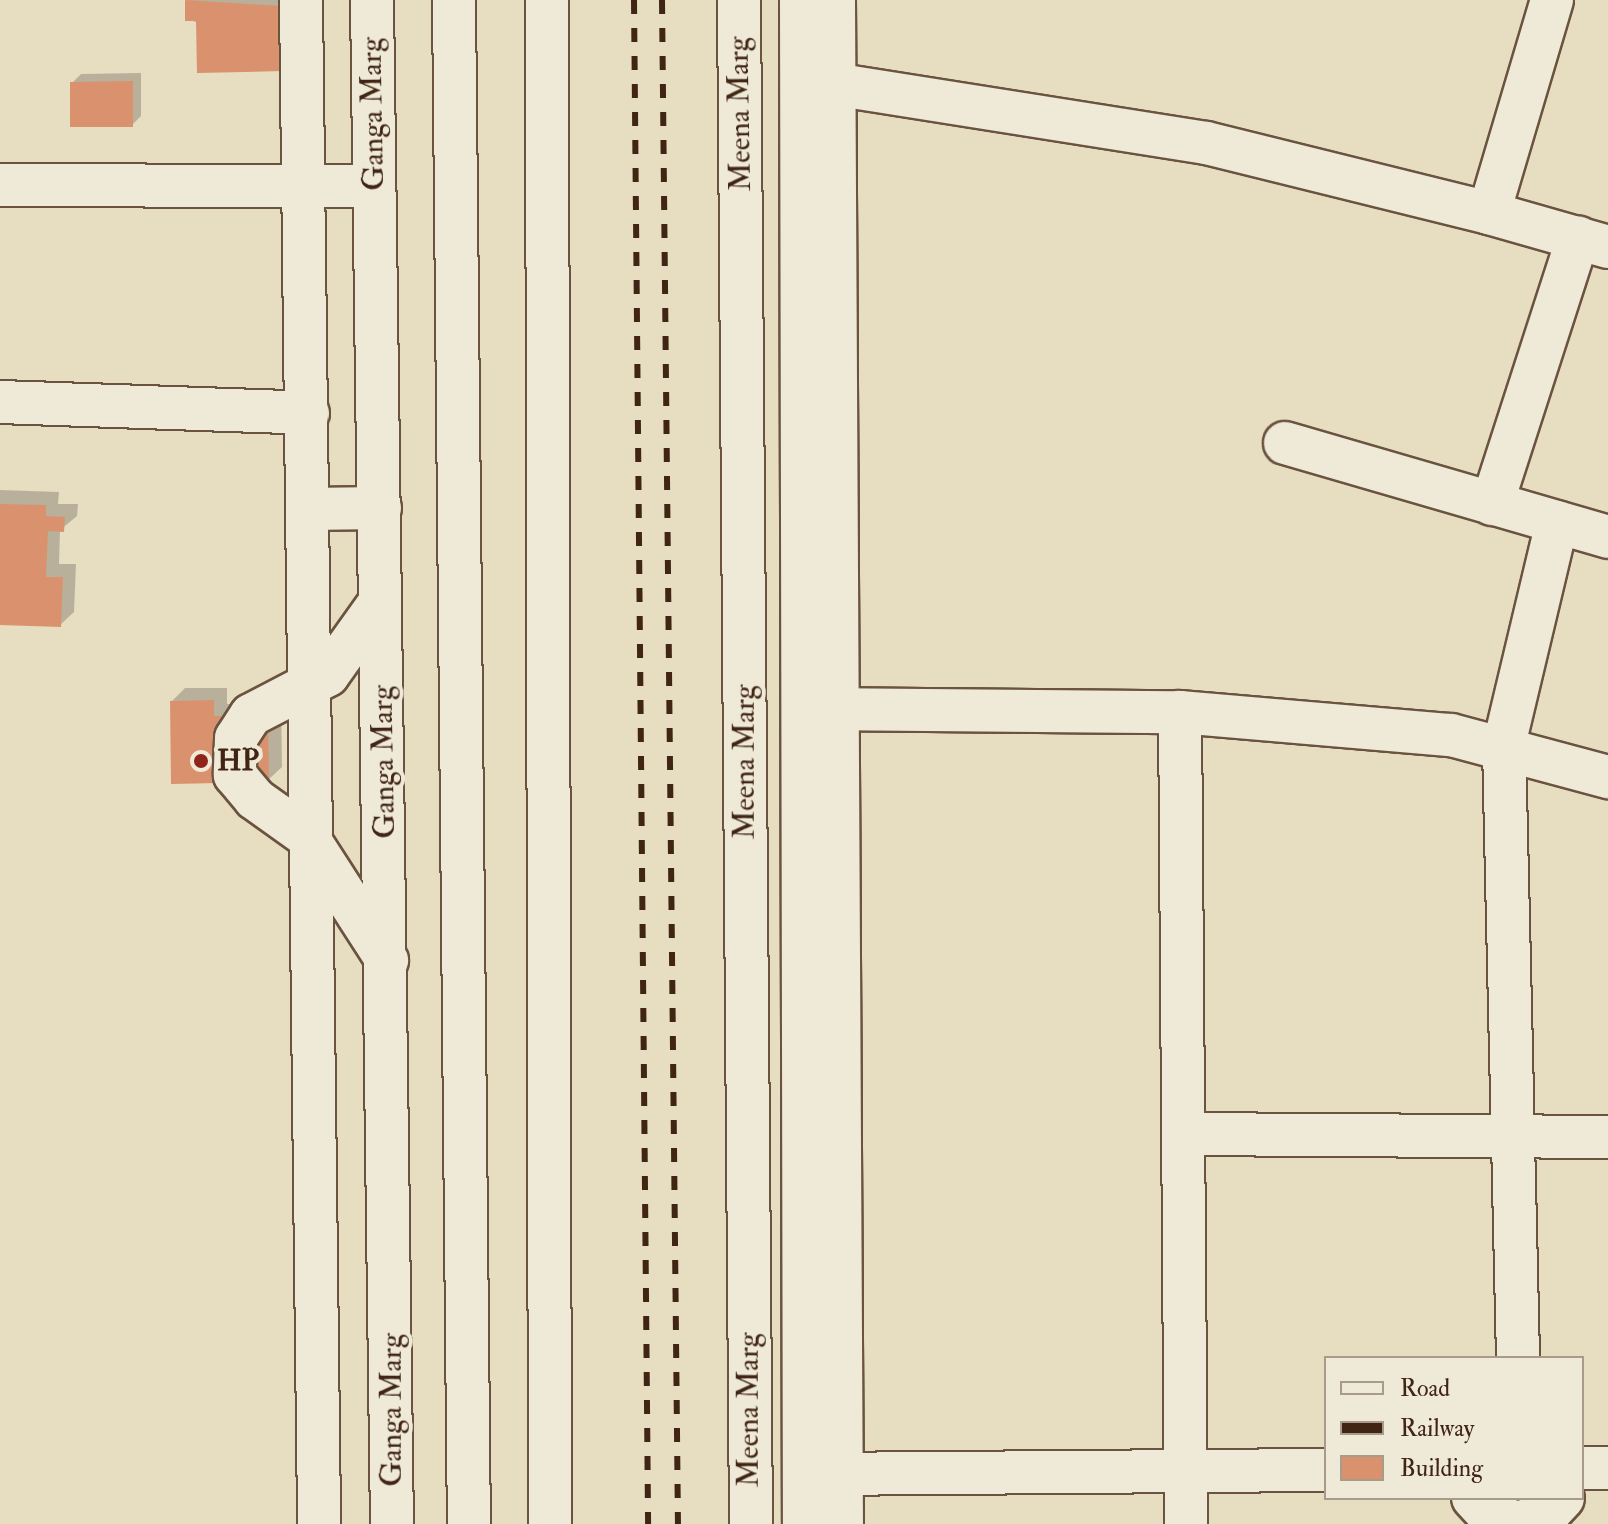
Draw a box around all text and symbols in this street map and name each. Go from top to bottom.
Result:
street label: Meena Marg [721,36,759,192]
street label: Ganga Marg [354,37,392,191]
street label: Ganga Marg [365,685,403,839]
street label: Meena Marg [727,685,763,839]
place label: HP [217,743,259,779]
marker: HP [192,752,210,770]
street label: Ganga Marg [374,1333,410,1487]
street label: Meena Marg [731,1333,767,1487]
legend [1324,1356,1584,1500]
text: Road [1400,1373,1450,1404]
text: Railway [1400,1413,1474,1444]
text: Building [1400,1453,1483,1484]

